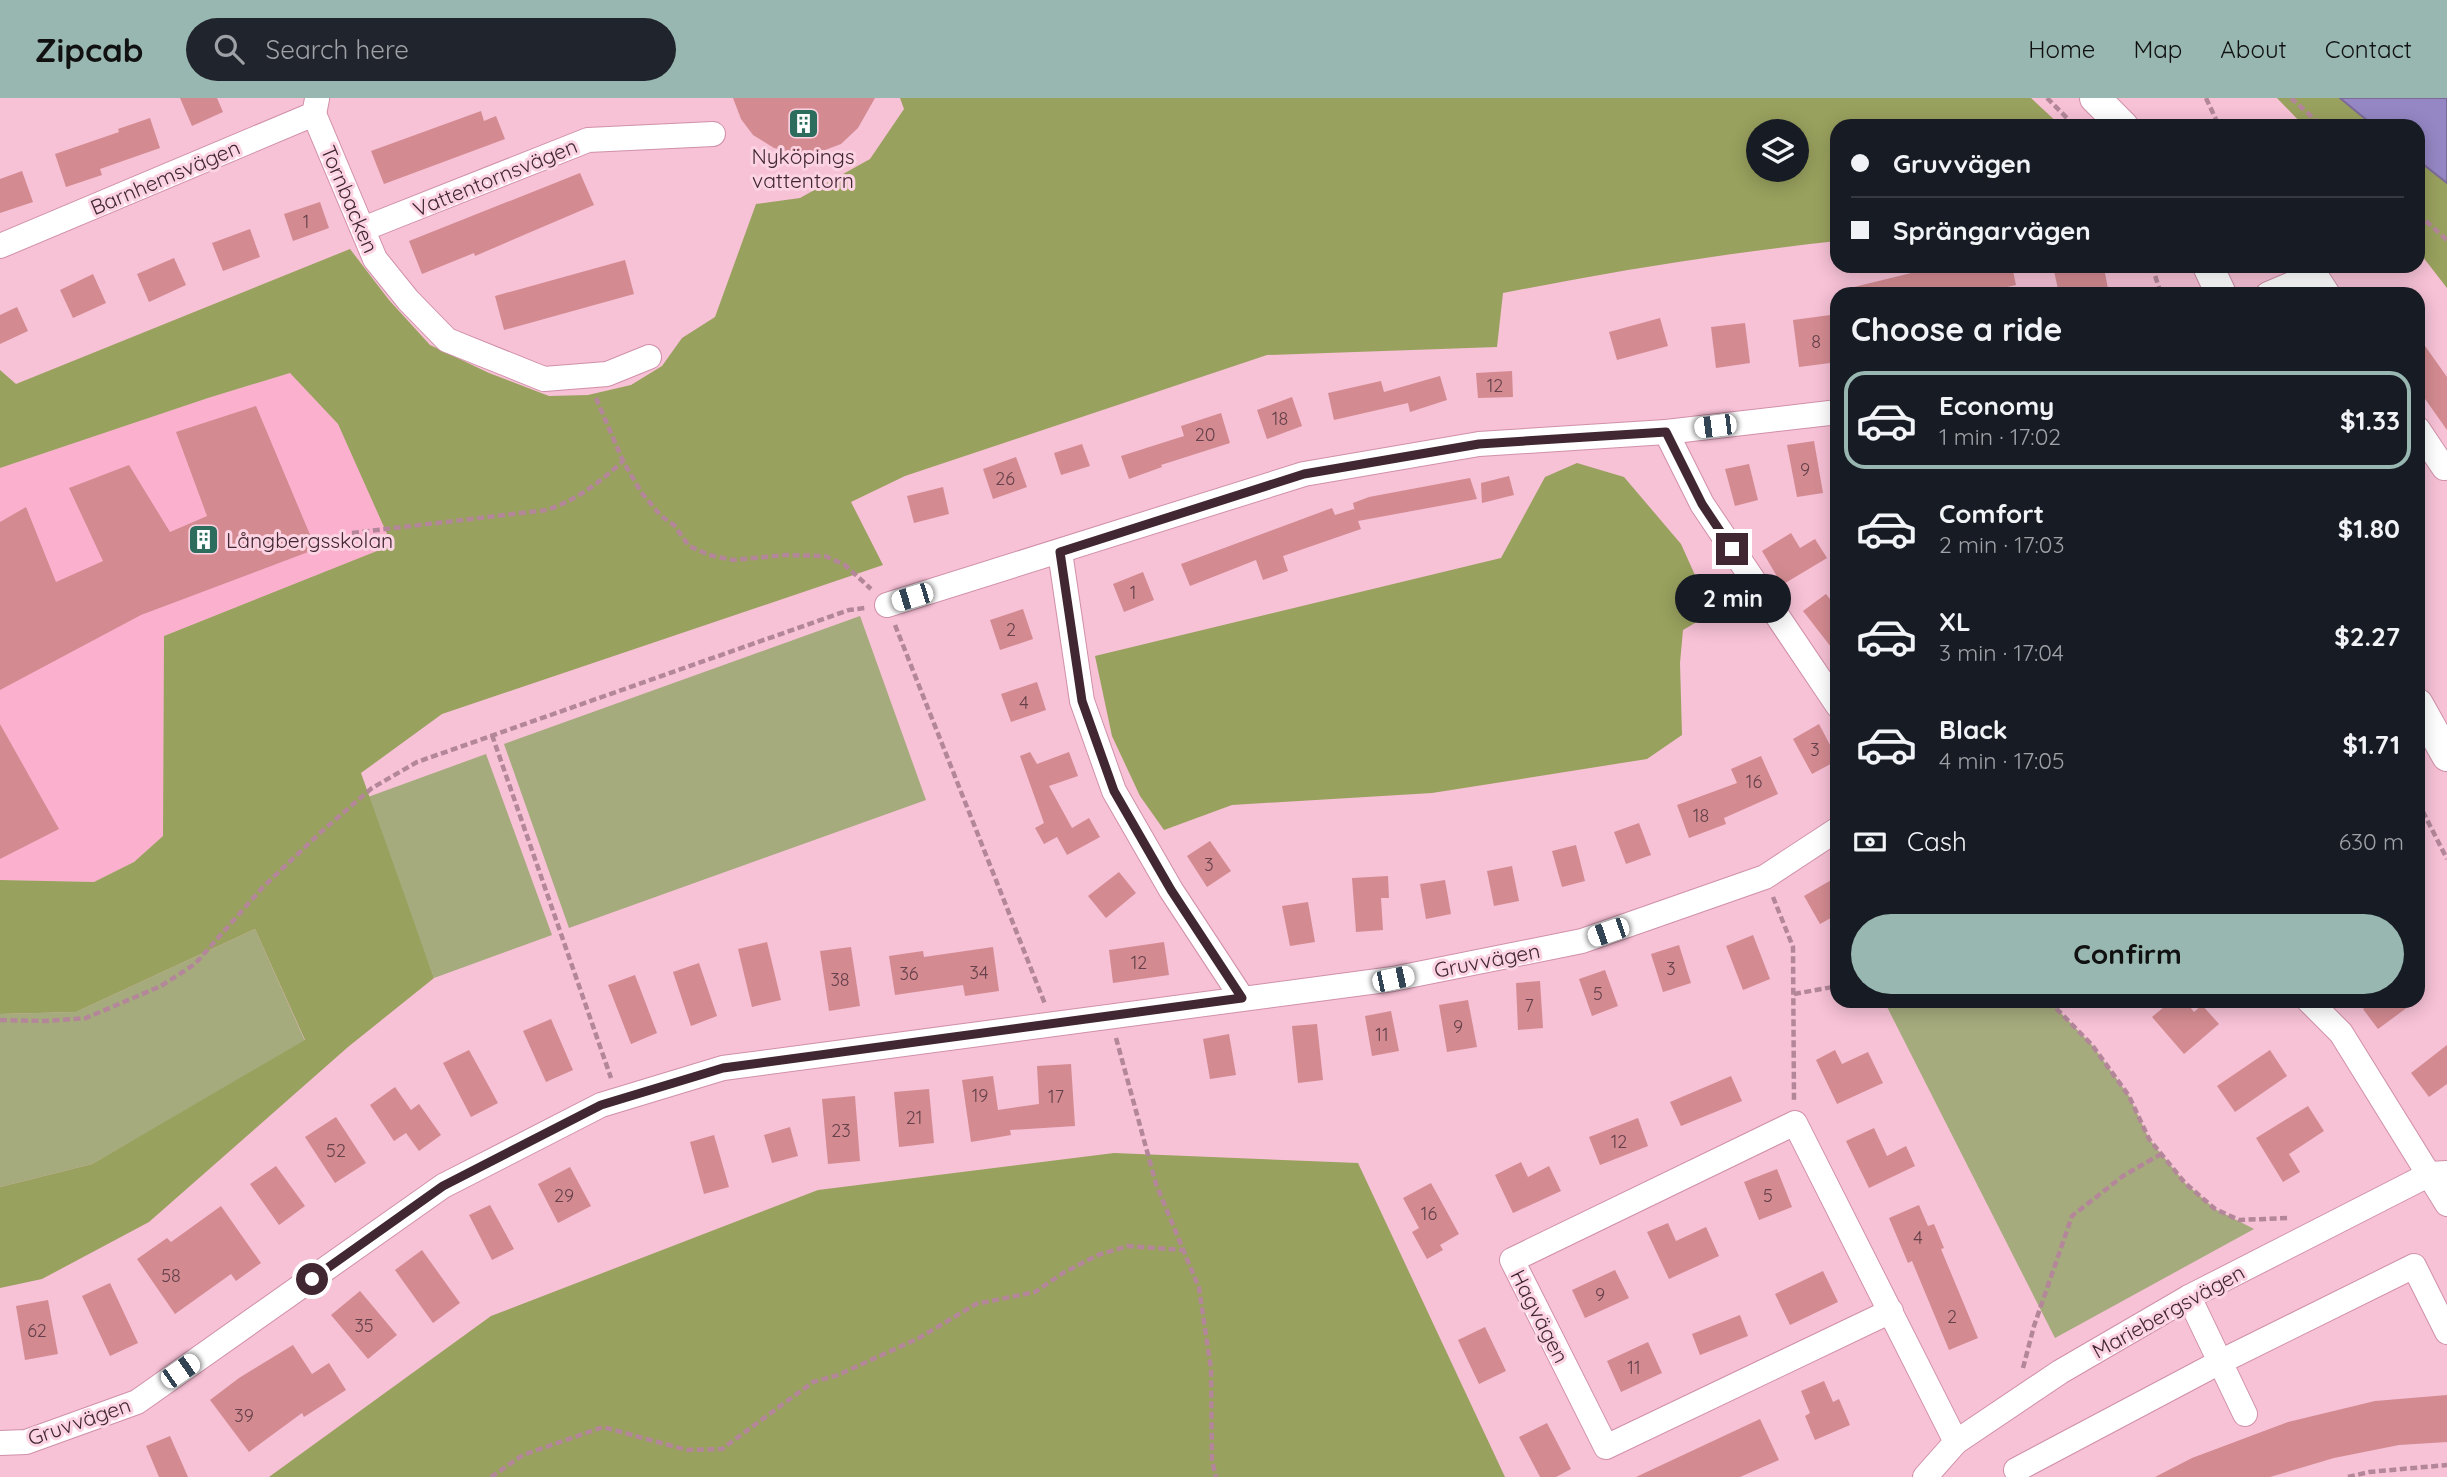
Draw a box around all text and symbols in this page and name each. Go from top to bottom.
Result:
search box [186,18,676,81]
text: Zipcab [35,29,144,70]
icon: search [210,30,248,68]
text: Search here [266,33,409,66]
text: Home [2028,34,2095,64]
text: Map [2133,34,2182,64]
text: About [2220,34,2287,64]
text: Contact [2325,34,2412,64]
building icon: Nyköpings vattentorn [786,107,820,141]
map controls [1746,119,1809,182]
button: layers [1746,119,1809,182]
street label: Vattentornsvägen [409,132,581,222]
street label: Barnhemsvägen [86,134,244,220]
street label: Tornbacken [316,141,384,257]
place label: Nyköpings vattentorn [751,143,855,193]
text: Gruvvägen [1893,147,2031,180]
house number: 1 [303,210,309,233]
text: Sprängarvägen [1893,214,2091,247]
text: Choose a ride [1851,309,2063,349]
house number: 8 [1811,330,1821,353]
house number: 12 [1487,374,1503,397]
icon: car [1855,389,1918,452]
text: Economy [1939,389,2054,422]
text: $1.33 [2340,404,2400,437]
house number: 18 [1272,407,1288,430]
car [1693,413,1738,439]
text: 1 min · 17:02 [1939,422,2061,451]
house number: 20 [1195,423,1215,446]
house number: 9 [1800,458,1810,481]
house number: 26 [995,467,1015,490]
icon: car [1855,497,1918,560]
text: Comfort [1939,497,2044,530]
text: $1.80 [2338,512,2400,545]
building icon: Långbergsskolan [186,523,220,557]
place label: Långbergsskolan [226,527,393,553]
text: 2 min · 17:03 [1939,530,2065,559]
route end [1716,533,1748,565]
callout: 2 min [1674,574,1790,622]
car [889,581,936,613]
house number: 1 [1130,581,1136,604]
text: 2 min [1703,584,1763,613]
icon: car [1855,605,1918,668]
text: XL [1939,605,1971,638]
house number: 2 [1006,618,1016,641]
text: $2.27 [2334,620,2400,653]
text: 3 min · 17:04 [1939,638,2064,667]
house number: 4 [1019,691,1029,714]
icon: car [1855,713,1918,776]
text: Black [1939,713,2008,746]
text: $1.71 [2342,728,2400,761]
house number: 3 [1810,738,1820,761]
text: 4 min · 17:05 [1939,746,2064,775]
house number: 16 [1746,770,1762,793]
house number: 18 [1693,804,1709,827]
icon: cash [1851,823,1889,861]
text: Cash [1907,825,1967,858]
text: 630 m [2339,827,2404,856]
house number: 3 [1204,853,1214,876]
button: Confirm [1851,914,2404,994]
car [1585,915,1632,949]
street label: Gruvvägen [1432,937,1542,983]
house number: 12 [1131,951,1147,974]
house number: 3 [1666,957,1676,980]
house number: 34 [970,961,988,984]
house number: 36 [899,962,919,985]
car [1371,964,1416,994]
house number: 38 [830,968,850,991]
house number: 5 [1593,982,1603,1005]
house number: 7 [1524,994,1534,1017]
house number: 9 [1453,1015,1463,1038]
house number: 11 [1375,1023,1389,1046]
house number: 19 [972,1084,988,1107]
house number: 17 [1048,1085,1064,1108]
house number: 21 [906,1106,922,1129]
house number: 23 [831,1119,851,1142]
house number: 12 [1611,1130,1627,1153]
house number: 52 [326,1139,346,1162]
house number: 29 [554,1184,574,1207]
house number: 5 [1763,1184,1773,1207]
house number: 16 [1421,1202,1437,1225]
house number: 4 [1913,1226,1923,1249]
street label: Mariebergsvägen [2087,1258,2249,1364]
route start [296,1263,328,1295]
house number: 58 [161,1264,181,1287]
street label: Hagvägen [1505,1265,1575,1367]
house number: 9 [1595,1283,1605,1306]
house number: 2 [1947,1305,1957,1328]
house number: 35 [354,1314,374,1337]
house number: 62 [27,1319,47,1342]
car [157,1350,204,1392]
house number: 11 [1627,1356,1641,1379]
street label: Gruvvägen [24,1391,134,1451]
house number: 39 [234,1404,254,1427]

